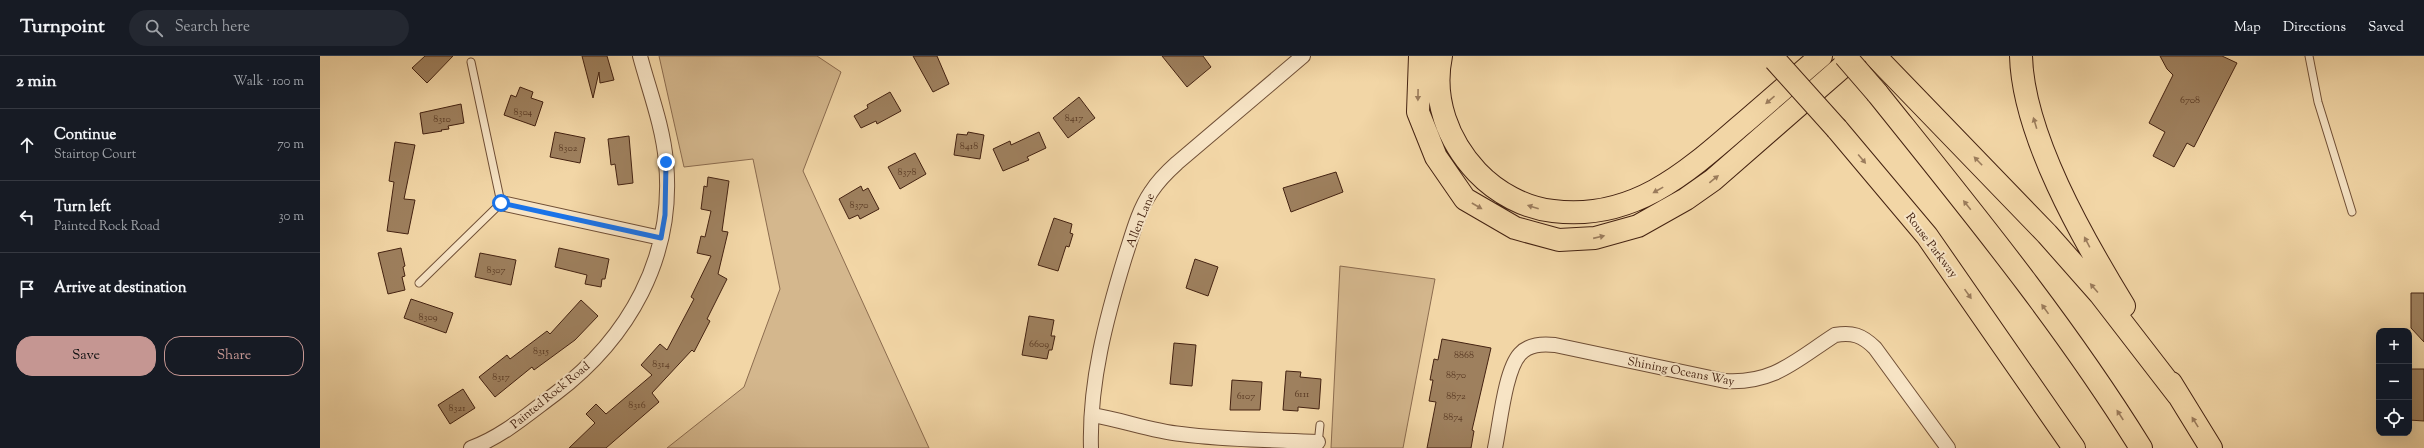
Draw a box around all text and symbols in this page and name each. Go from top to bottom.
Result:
search box [129,10,409,46]
text: Turnpoint [20,14,105,41]
icon: search [143,17,165,39]
text: Search here [175,17,250,38]
text: Map [2234,18,2261,38]
text: Directions [2283,18,2346,38]
text: Saved [2368,18,2404,38]
text: 2 min [16,70,57,94]
text: Walk · 100 m [233,73,304,91]
one-way arrow [1415,89,1422,101]
house number: 6708 [2180,93,2200,108]
one-way arrow [1765,95,1775,105]
house number: 8304 [514,105,532,120]
house number: 8417 [1065,111,1083,126]
house number: 8310 [433,112,451,127]
one-way arrow [2031,117,2037,129]
text: Continue [54,125,116,146]
icon: ahead [16,134,38,156]
text: 70 m [277,136,304,154]
house number: 8418 [960,139,978,154]
house number: 8302 [559,141,578,156]
text: Stairtop Court [54,146,136,164]
route end [657,153,675,171]
one-way arrow [1858,154,1867,164]
one-way arrow [1973,156,1983,166]
house number: 8378 [897,165,917,180]
one-way arrow [1708,175,1719,184]
one-way arrow [1652,186,1664,193]
street label: Allen Lane [1122,190,1160,250]
route start [492,194,510,212]
text: Turn left [54,197,111,218]
house number: 8370 [849,198,869,213]
one-way arrow [1962,199,1971,210]
one-way arrow [1472,202,1482,210]
one-way arrow [1527,204,1539,210]
icon: left [16,206,38,228]
text: 30 m [278,208,304,226]
street label: Rouse Parkway [1901,209,1962,282]
text: Painted Rock Road [54,218,160,236]
one-way arrow [1592,233,1605,239]
one-way arrow [2083,236,2090,248]
house number: 8307 [486,263,506,278]
icon: arrive [16,278,38,300]
text: Arrive at destination [54,278,187,299]
one-way arrow [2090,283,2099,292]
one-way arrow [1964,289,1972,299]
one-way arrow [2041,303,2049,314]
house number: 8309 [418,310,438,325]
map controls [2376,328,2412,436]
button: + [2376,328,2412,364]
button: Save [16,336,156,376]
button: Share [164,336,304,376]
house number: 6609 [1029,337,1049,352]
house number: 8315 [533,344,550,359]
house number: 8868 [1454,348,1474,363]
street label: Shining Oceans Way [1626,353,1736,391]
house number: 8314 [652,357,670,372]
street label: Painted Rock Road [507,358,594,434]
button: − [2376,364,2412,400]
house number: 8870 [1446,368,1466,383]
house number: 8317 [492,370,510,385]
house number: 6111 [1294,387,1310,402]
house number: 6107 [1237,389,1255,404]
house number: 8872 [1446,389,1466,404]
house number: 8316 [628,398,646,413]
button: locate [2376,400,2412,436]
house number: 8321 [448,401,466,416]
house number: 8874 [1443,410,1463,425]
one-way arrow [2116,410,2124,420]
one-way arrow [2191,416,2198,428]

